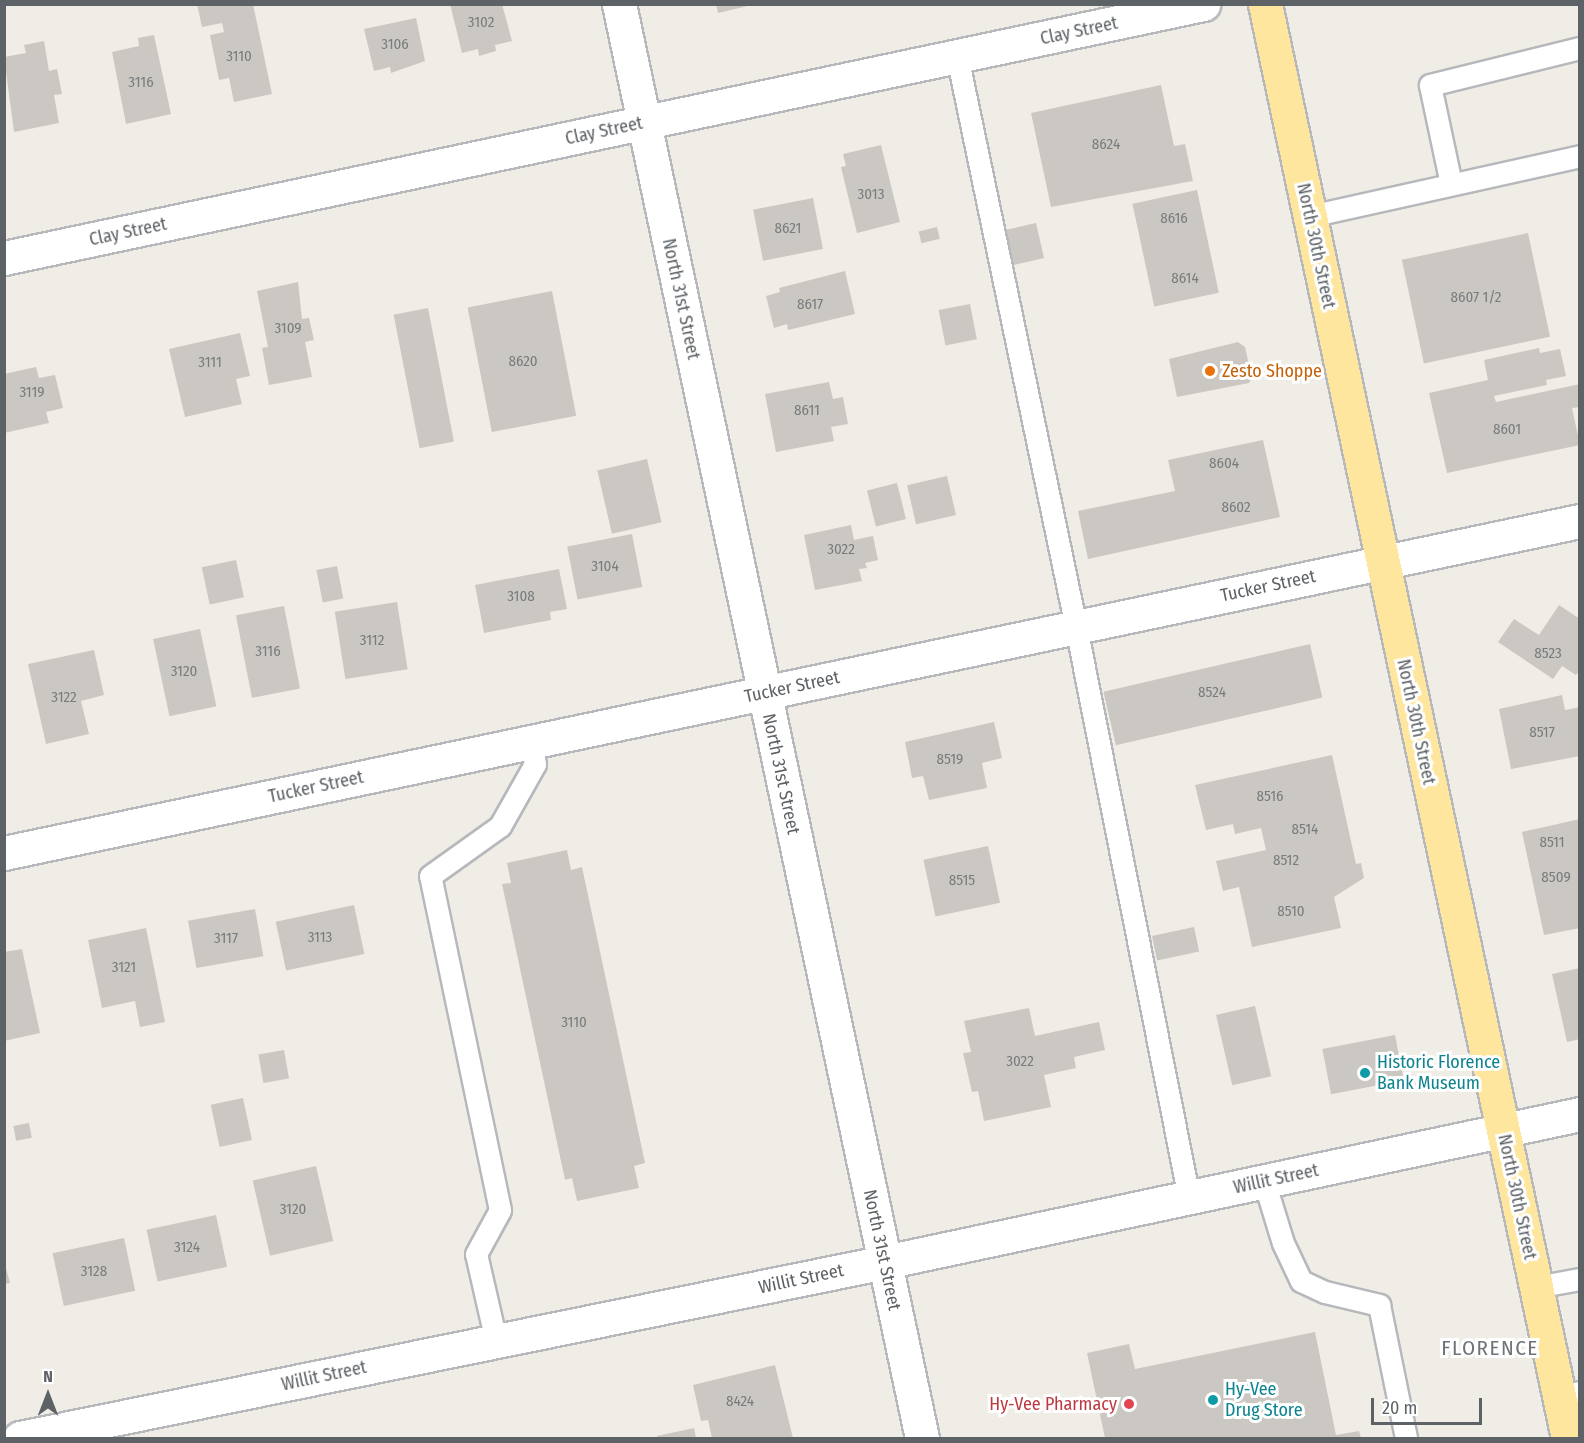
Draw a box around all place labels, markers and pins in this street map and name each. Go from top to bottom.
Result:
place label: Zesto Shoppe [1222,360,1322,382]
marker: Zesto Shoppe [1203,364,1217,378]
place label: Historic Florence Bank Museum [1377,1052,1500,1094]
marker: Historic Florence Bank Museum [1358,1066,1372,1080]
place label: Hy-Vee Drug Store [1225,1379,1303,1422]
place label: Hy-Vee Pharmacy [989,1393,1117,1415]
marker: Hy-Vee Drug Store [1206,1393,1220,1407]
marker: Hy-Vee Pharmacy [1122,1397,1136,1411]

